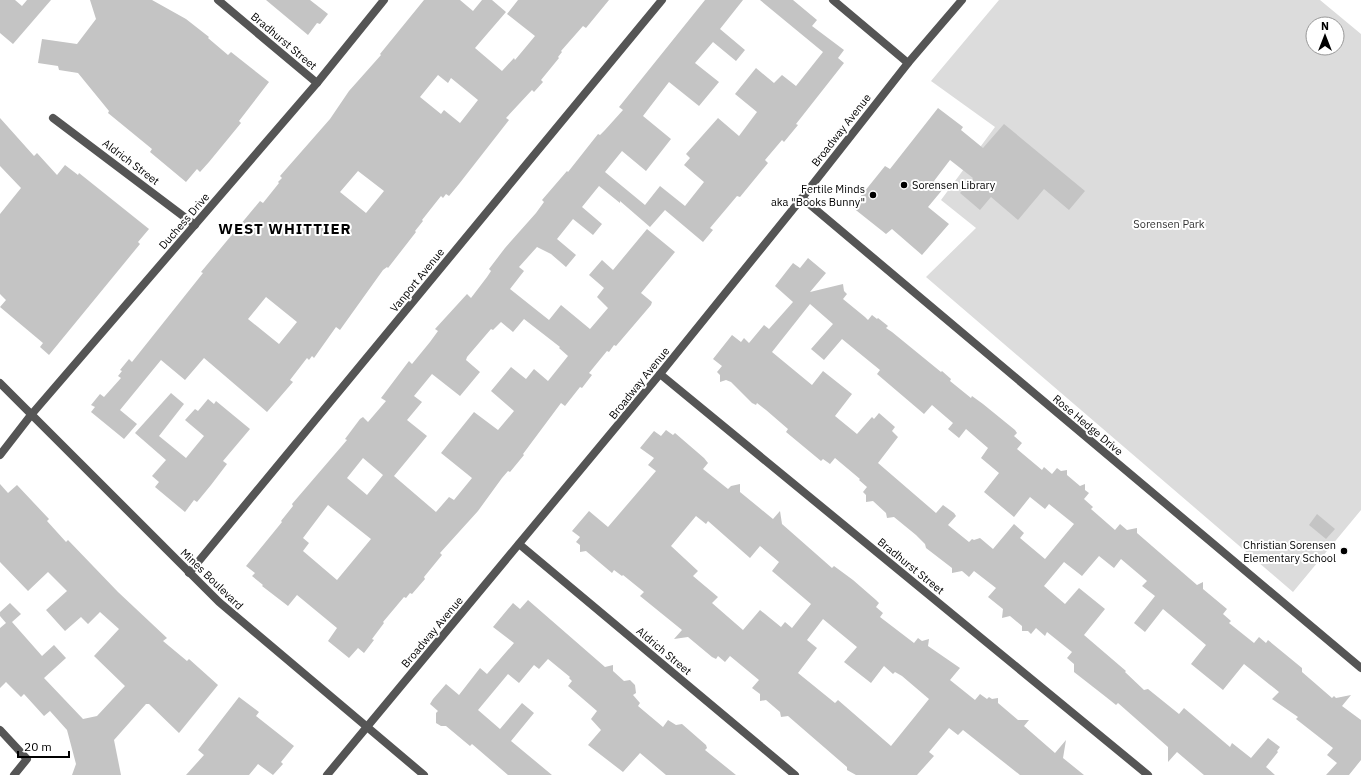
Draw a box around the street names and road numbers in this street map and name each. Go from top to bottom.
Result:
street label: Bradhurst Street [248,9,320,73]
street label: Broadway Avenue [808,91,874,169]
street label: Aldrich Street [100,136,162,188]
street label: Duchess Drive [156,190,212,252]
street label: Vanport Avenue [387,245,447,315]
street label: Broadway Avenue [606,344,672,422]
street label: Rose Hedge Drive [1050,392,1126,458]
street label: Bradhurst Street [875,535,947,597]
street label: Mines Boulevard [178,545,246,613]
street label: Broadway Avenue [398,594,466,670]
street label: Aldrich Street [634,624,695,678]

